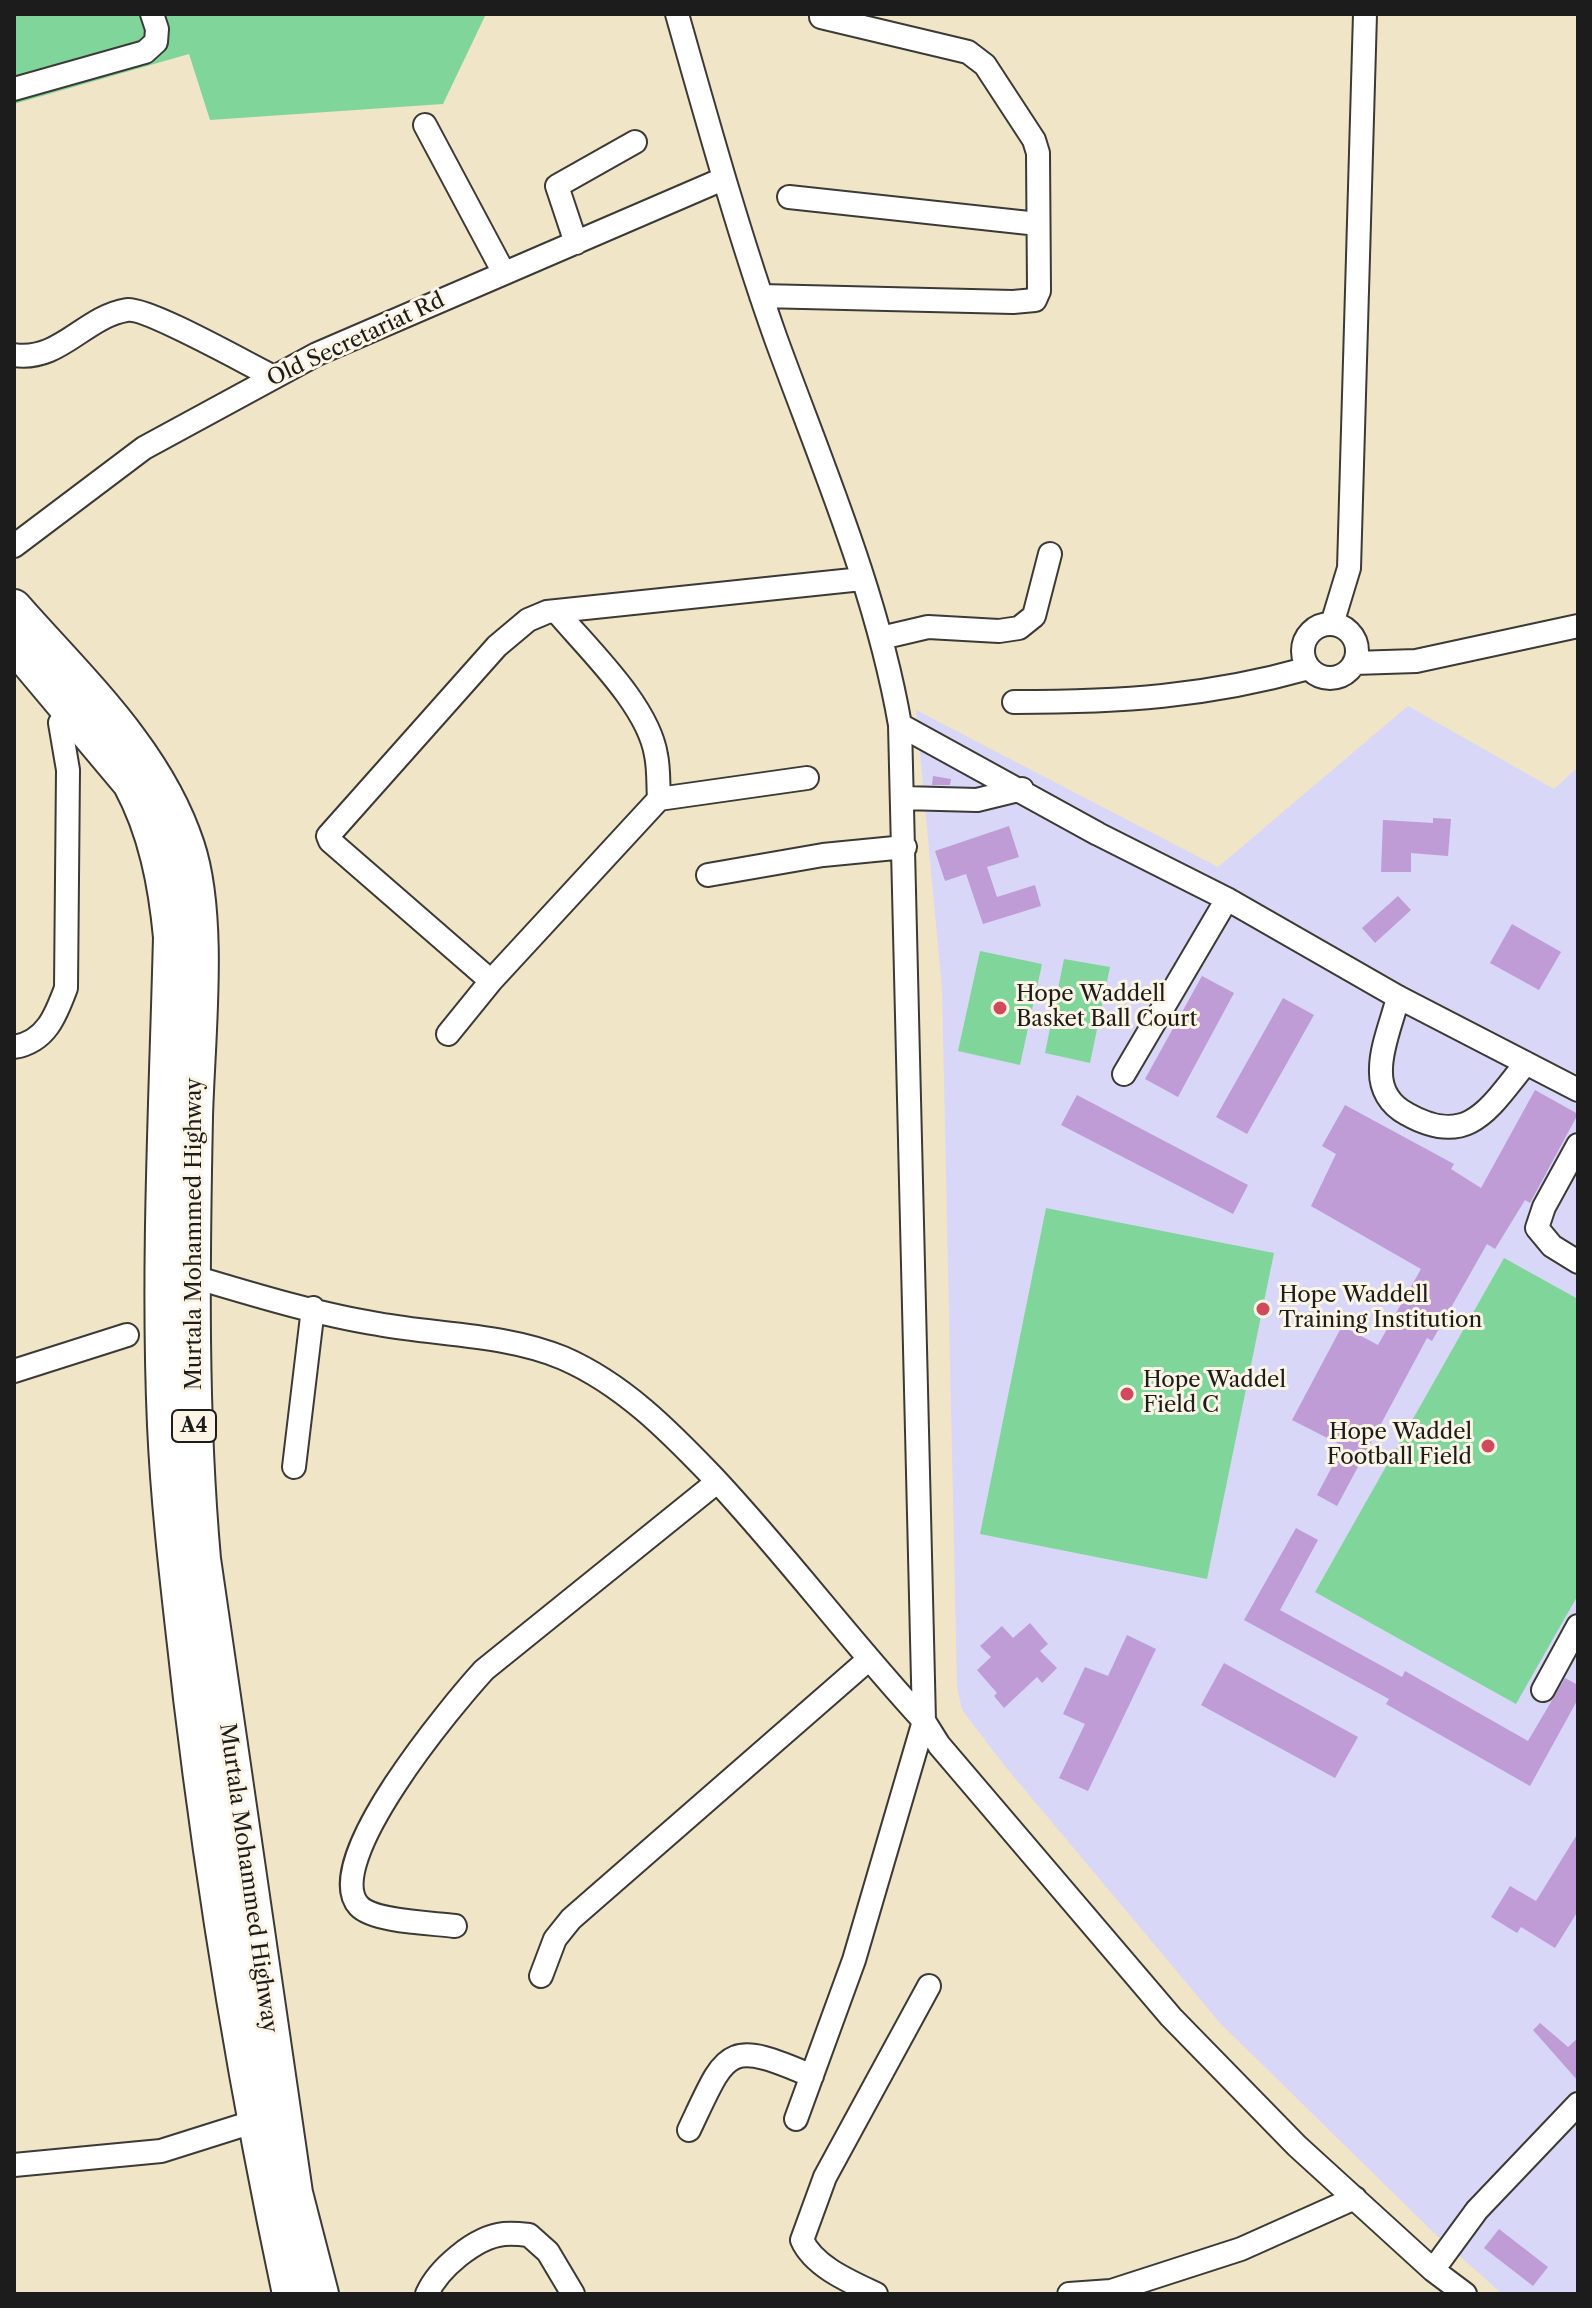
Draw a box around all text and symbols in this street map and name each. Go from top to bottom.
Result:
street label: Old Secretariat Rd [263,287,449,393]
place label: Hope Waddell Basket Ball Court [1016,982,1197,1034]
marker: Hope Waddell Basket Ball Court [991,999,1009,1017]
street label: Murtala Mohammed Highway [182,1078,208,1390]
place label: Hope Waddell Training Institution [1279,1283,1482,1334]
marker: Hope Waddell Training Institution [1254,1300,1272,1318]
place label: Hope Waddel Field C [1143,1368,1286,1420]
marker: Hope Waddel Field C [1118,1385,1136,1403]
road number: A4 [172,1410,216,1442]
place label: Hope Waddel Football Field [1327,1420,1472,1472]
marker: Hope Waddel Football Field [1479,1437,1497,1455]
street label: Murtala Mohammed Highway [213,1721,283,2035]

